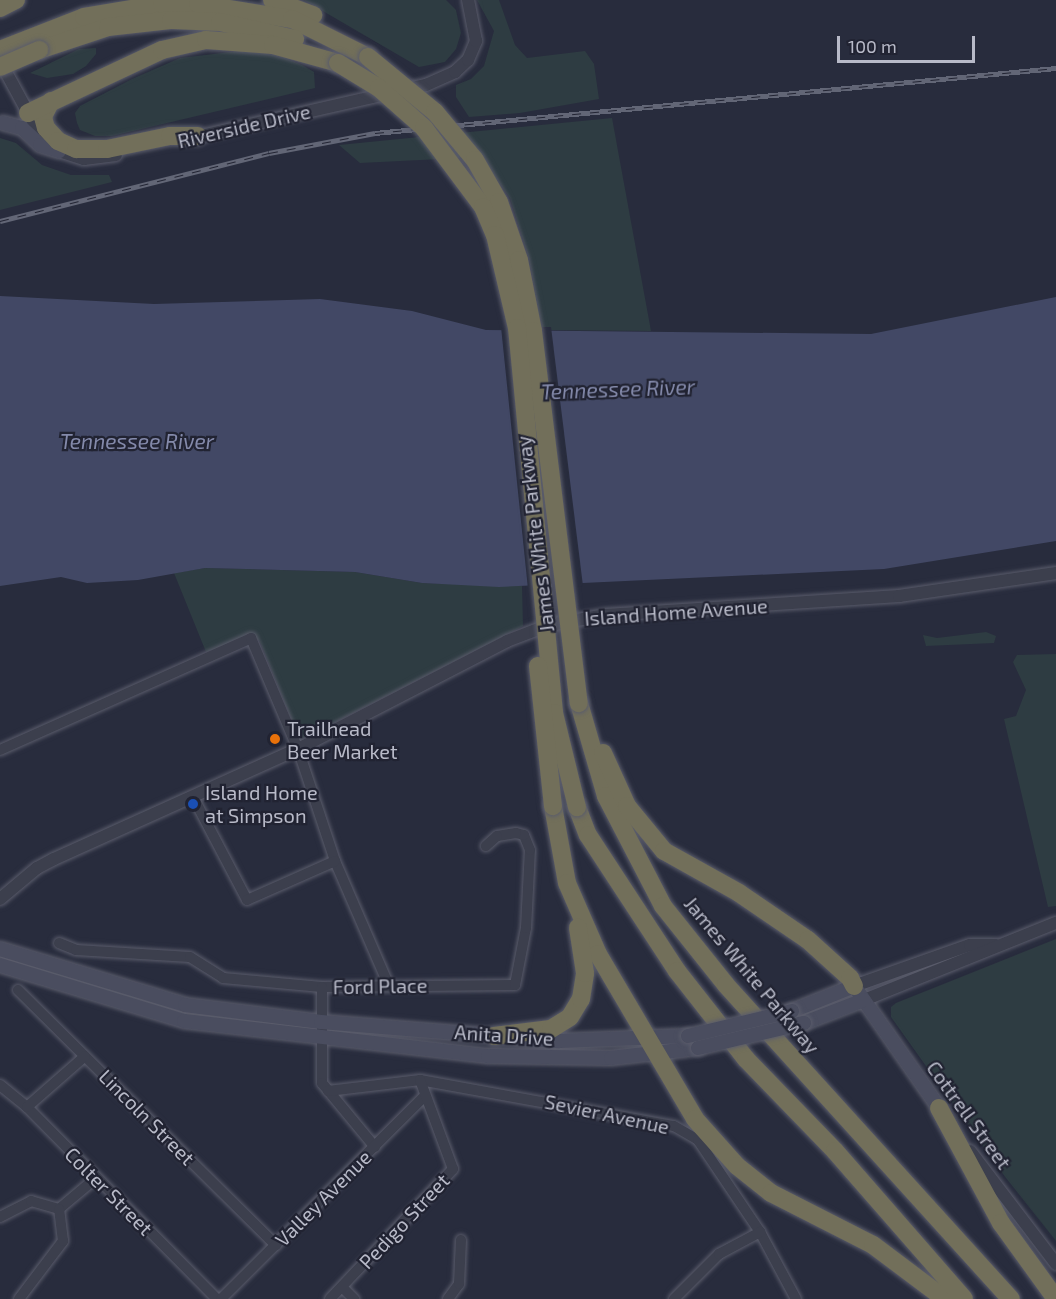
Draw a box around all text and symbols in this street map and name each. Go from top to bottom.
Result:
scale bar [840,24,978,62]
text: 100 m [848,35,897,57]
street label: Riverside Drive [175,99,313,153]
water label: Tennessee River [541,374,695,404]
water label: Tennessee River [60,428,214,454]
street label: James White Parkway [511,434,559,634]
street label: Island Home Avenue [583,594,769,630]
place label: Trailhead Beer Market [287,716,398,763]
marker: Trailhead Beer Market [268,732,282,746]
place label: Island Home at Simpson [205,780,318,827]
marker: Island Home at Simpson [186,797,200,811]
street label: James White Parkway [679,891,825,1059]
street label: Ford Place [332,973,428,999]
street label: Anita Drive [454,1020,554,1050]
street label: Cottrell Street [922,1056,1016,1174]
street label: Lincoln Street [94,1064,200,1170]
street label: Sevier Avenue [542,1089,672,1139]
street label: Colter Street [60,1142,158,1240]
street label: Valley Avenue [270,1145,376,1251]
street label: Pedigo Street [354,1168,454,1274]

